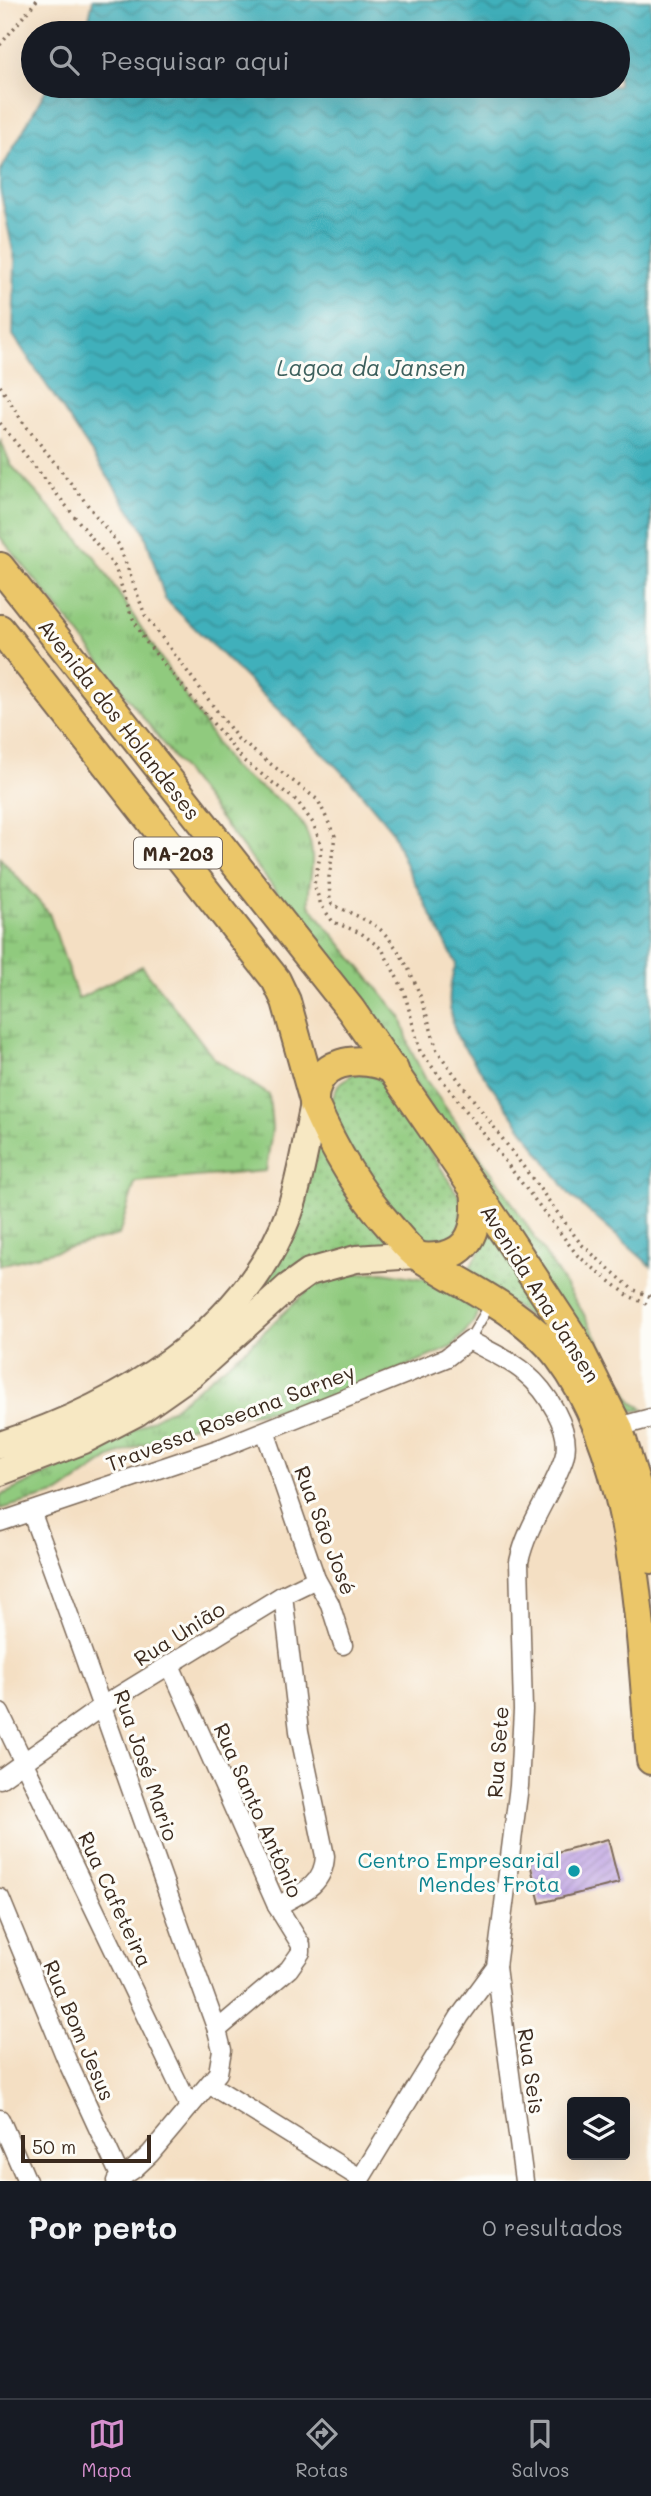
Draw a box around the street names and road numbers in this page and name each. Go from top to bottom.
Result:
street label: Avenida dos Holandeses [33,613,207,825]
road number: MA-203 [134,838,222,868]
street label: Avenida Ana Jansen [475,1199,607,1387]
street label: Travessa Roseana Sarney [102,1357,358,1477]
street label: Rua São José [289,1462,363,1598]
street label: Rua União [128,1594,230,1672]
street label: Rua José Mario [109,1686,185,1844]
street label: Rua Sete [480,1705,514,1799]
street label: Rua Santo Antônio [208,1719,310,1901]
street label: Rua Cafeteira [73,1827,159,1971]
street label: Rua Bom Jesus [38,1956,122,2104]
street label: Rua Seis [513,2026,551,2116]

